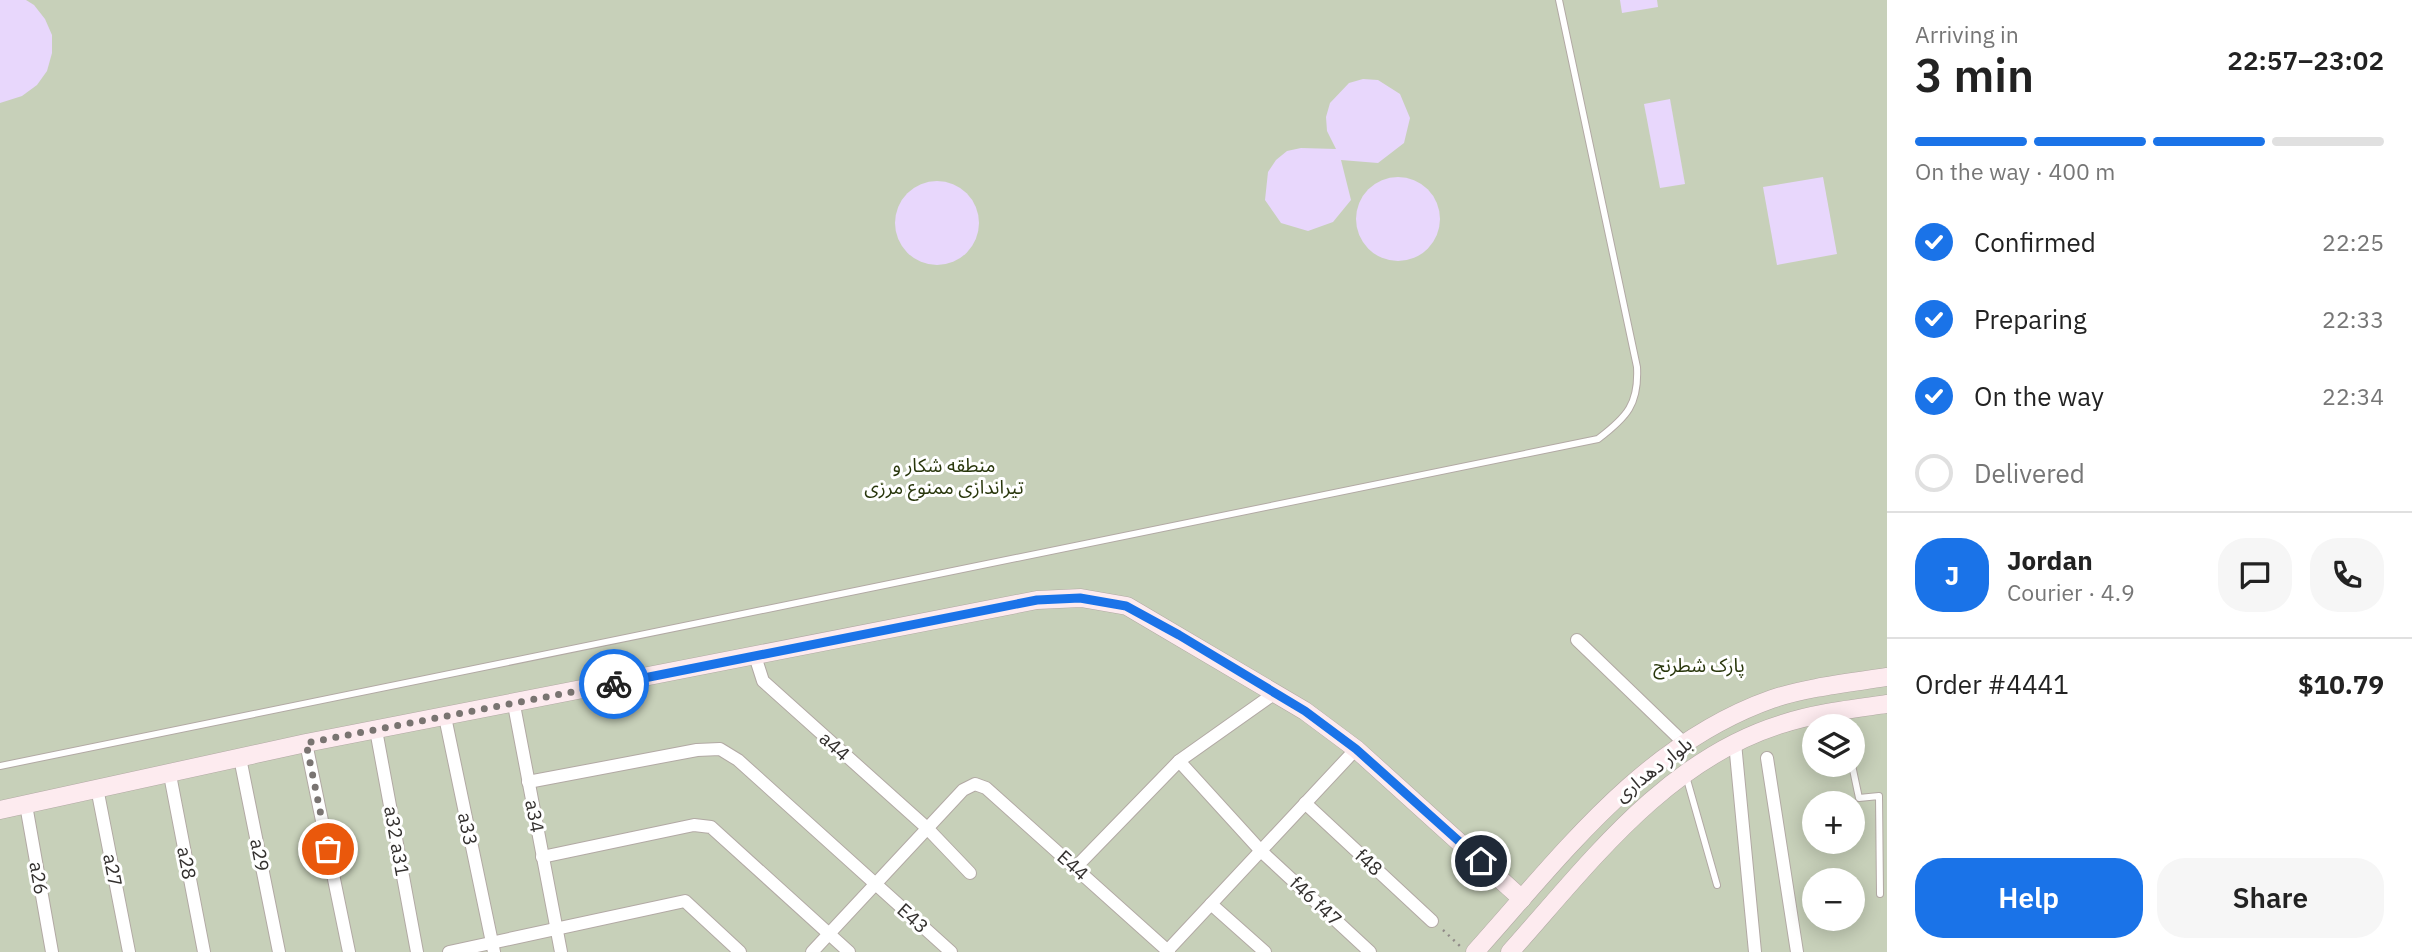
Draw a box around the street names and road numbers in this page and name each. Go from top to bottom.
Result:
street label: a44 [815,726,855,766]
street label: بلوار دهداری [1609,731,1697,807]
street label: a34 [520,798,550,834]
street label: a32 a31 [379,804,415,878]
street label: a33 [453,810,483,848]
street label: a29 [245,837,275,873]
street label: f48 [1350,843,1388,881]
street label: a28 [172,845,202,881]
street label: E44 [1052,845,1094,885]
street label: a27 [98,852,128,888]
street label: a26 [24,860,54,896]
street label: f46 f47 [1285,871,1347,931]
street label: E43 [892,898,934,938]

